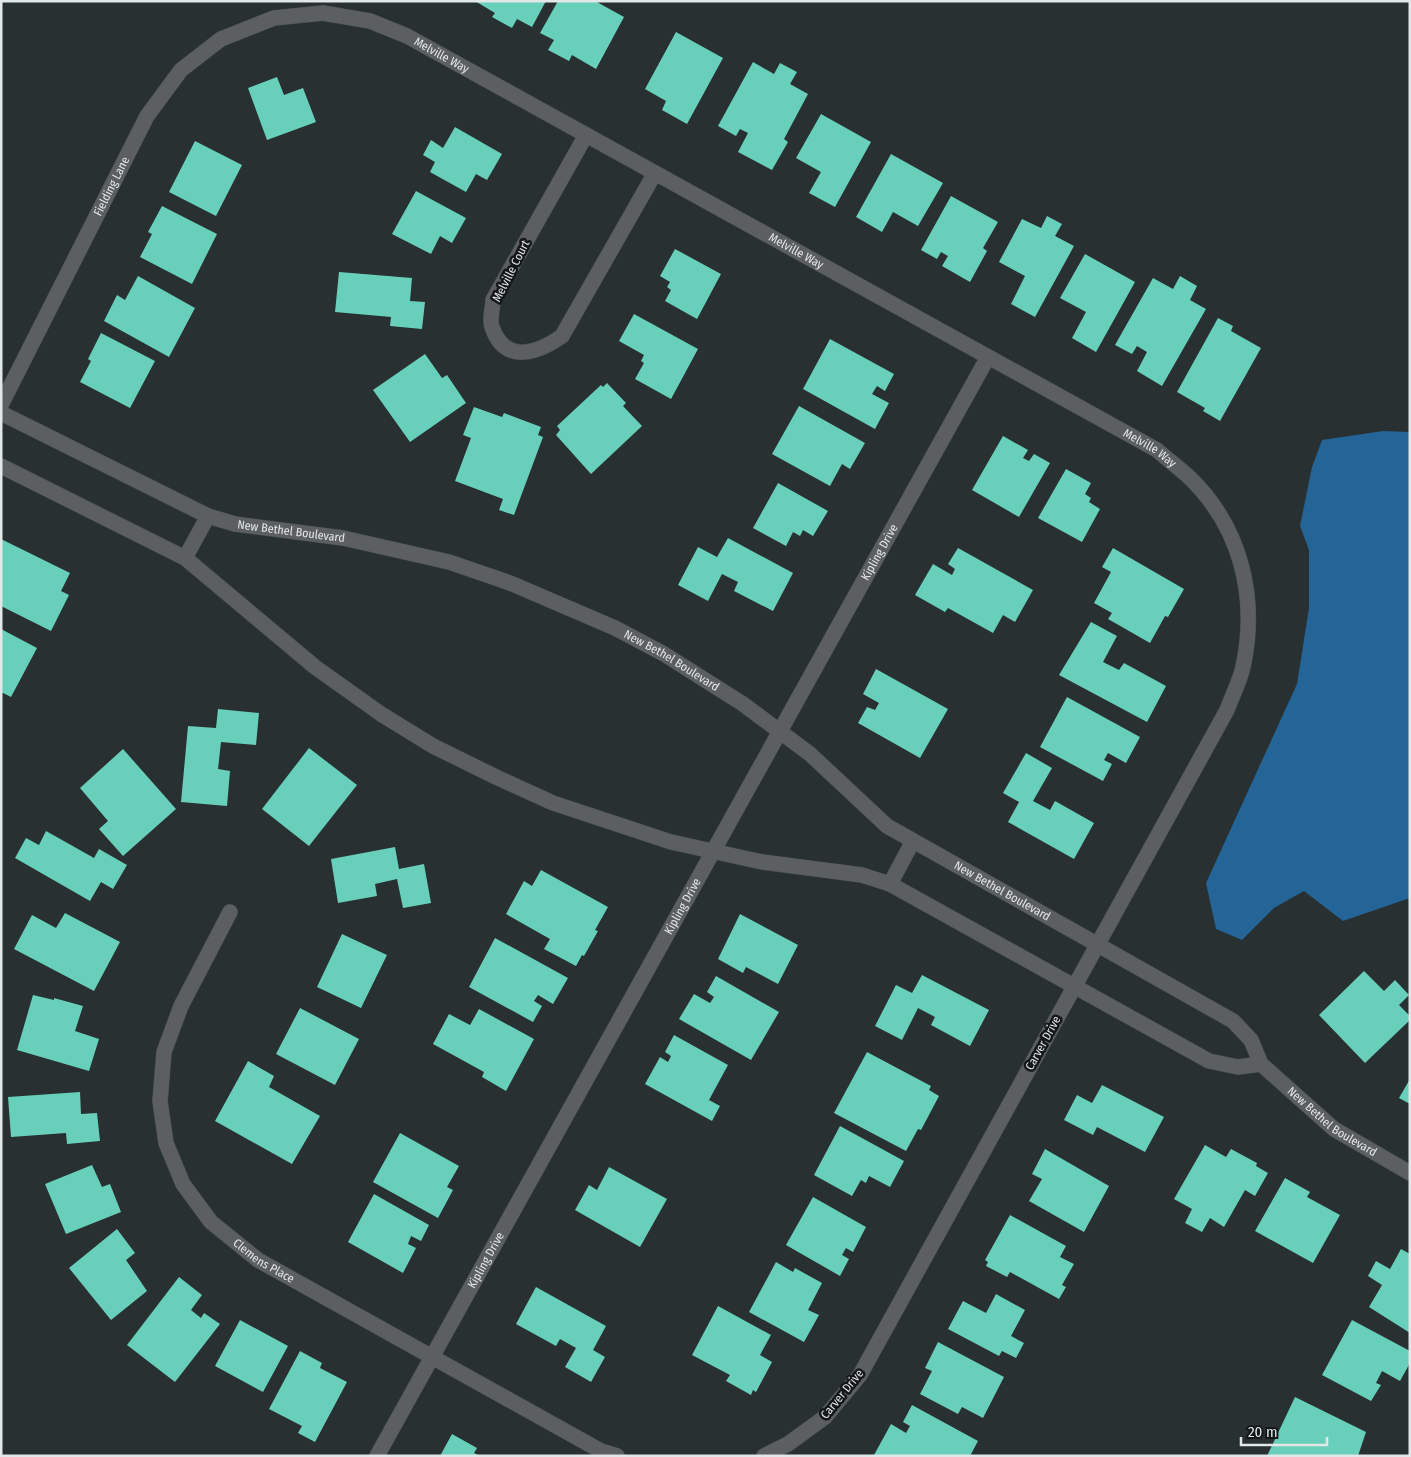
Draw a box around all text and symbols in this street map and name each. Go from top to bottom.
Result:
street label: Melville Way [412,34,472,76]
street label: Fielding Lane [91,154,132,218]
street label: Melville Way [766,230,827,272]
street label: Melville Court [489,238,533,304]
street label: Melville Way [1121,426,1180,471]
street label: New Bethel Boulevard [237,517,346,545]
street label: Kipling Drive [858,522,901,583]
street label: New Bethel Boulevard [622,627,722,694]
street label: New Bethel Boulevard [952,858,1053,924]
street label: Kipling Drive [661,876,704,937]
street label: Carver Drive [1022,1013,1064,1072]
street label: New Bethel Boulevard [1285,1084,1379,1159]
street label: Kipling Drive [465,1230,507,1291]
street label: Clemens Place [230,1236,297,1286]
street label: Carver Drive [818,1366,866,1422]
scale bar [1241,1414,1327,1446]
text: 20 m [1248,1423,1278,1441]

